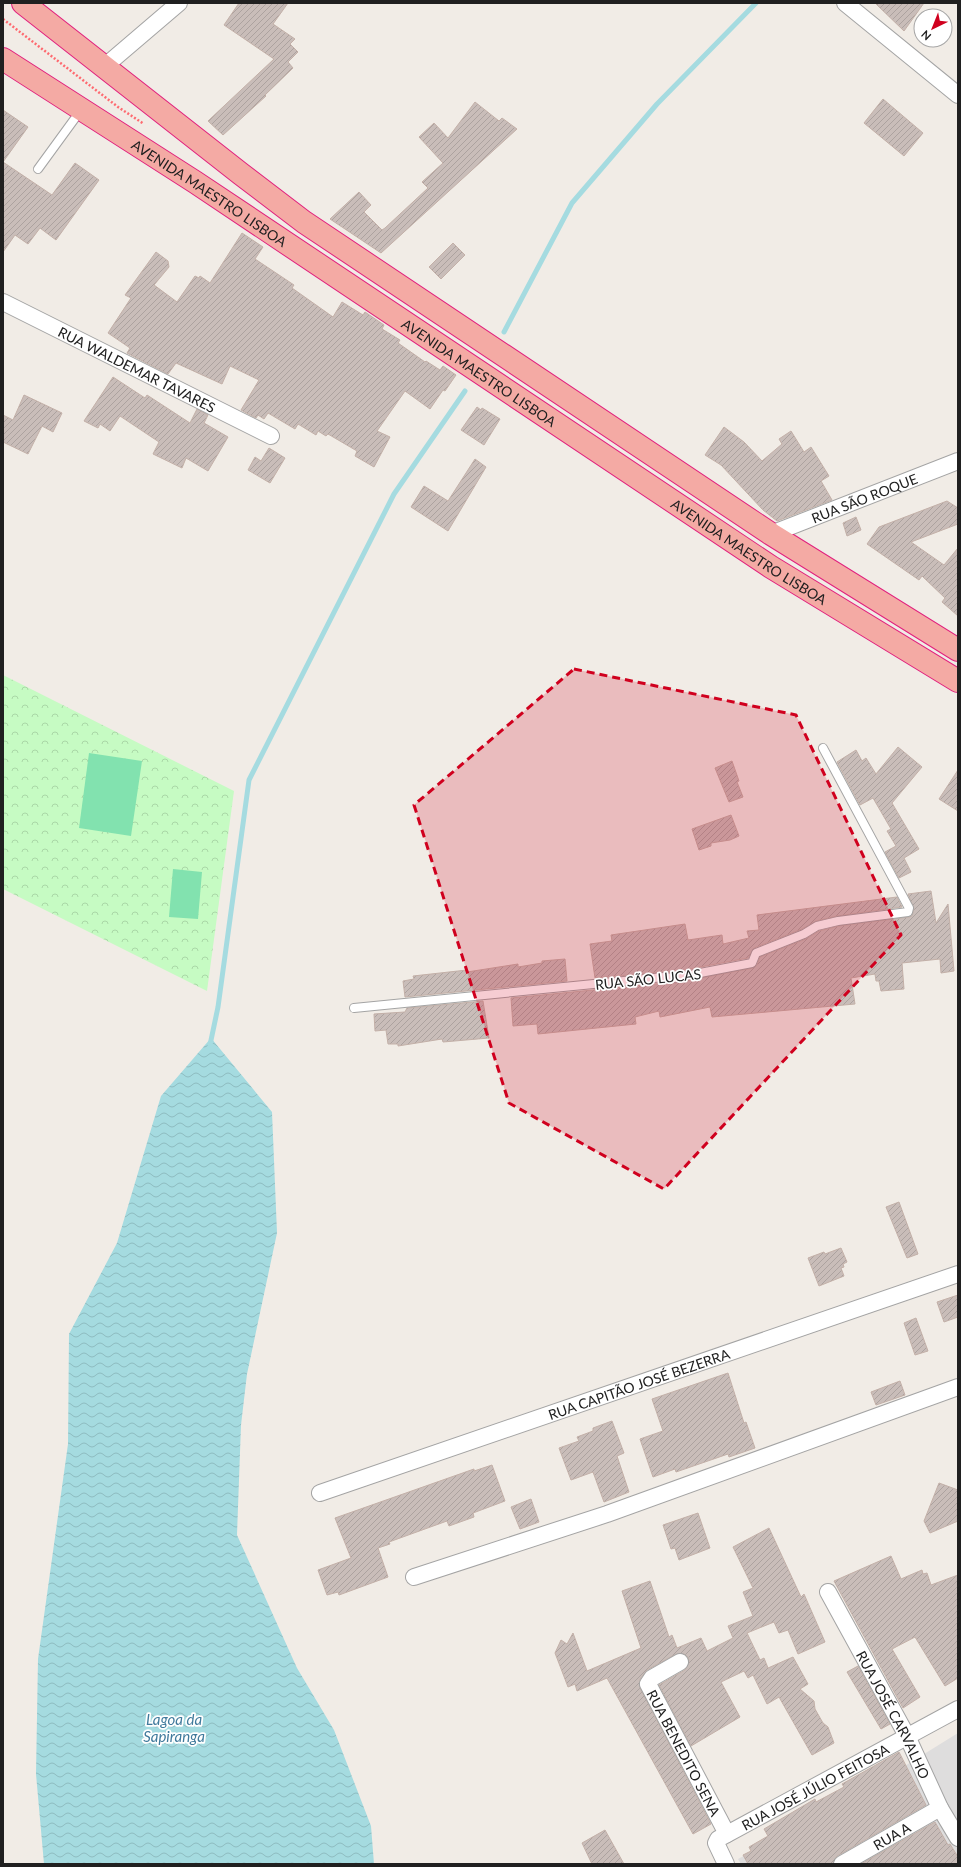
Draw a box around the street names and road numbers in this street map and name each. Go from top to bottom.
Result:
street label: AVENIDA MAESTRO LISBOA [129,135,291,250]
street label: AVENIDA MAESTRO LISBOA [399,314,560,430]
street label: RUA WALDEMAR TAVARES [56,323,219,416]
street label: RUA SÃO ROQUE [809,469,920,526]
street label: AVENIDA MAESTRO LISBOA [668,494,831,608]
street label: RUA SÃO LUCAS [594,965,702,993]
street label: RUA CAPITÃO JOSÉ BEZERRA [546,1344,732,1423]
street label: RUA JOSÉ CARVALHO [853,1647,934,1781]
street label: RUA BENEDITO SENA [644,1687,725,1819]
street label: RUA JOSÉ JÚLIO FEITOSA [738,1739,892,1833]
street label: RUA A [870,1818,914,1853]

